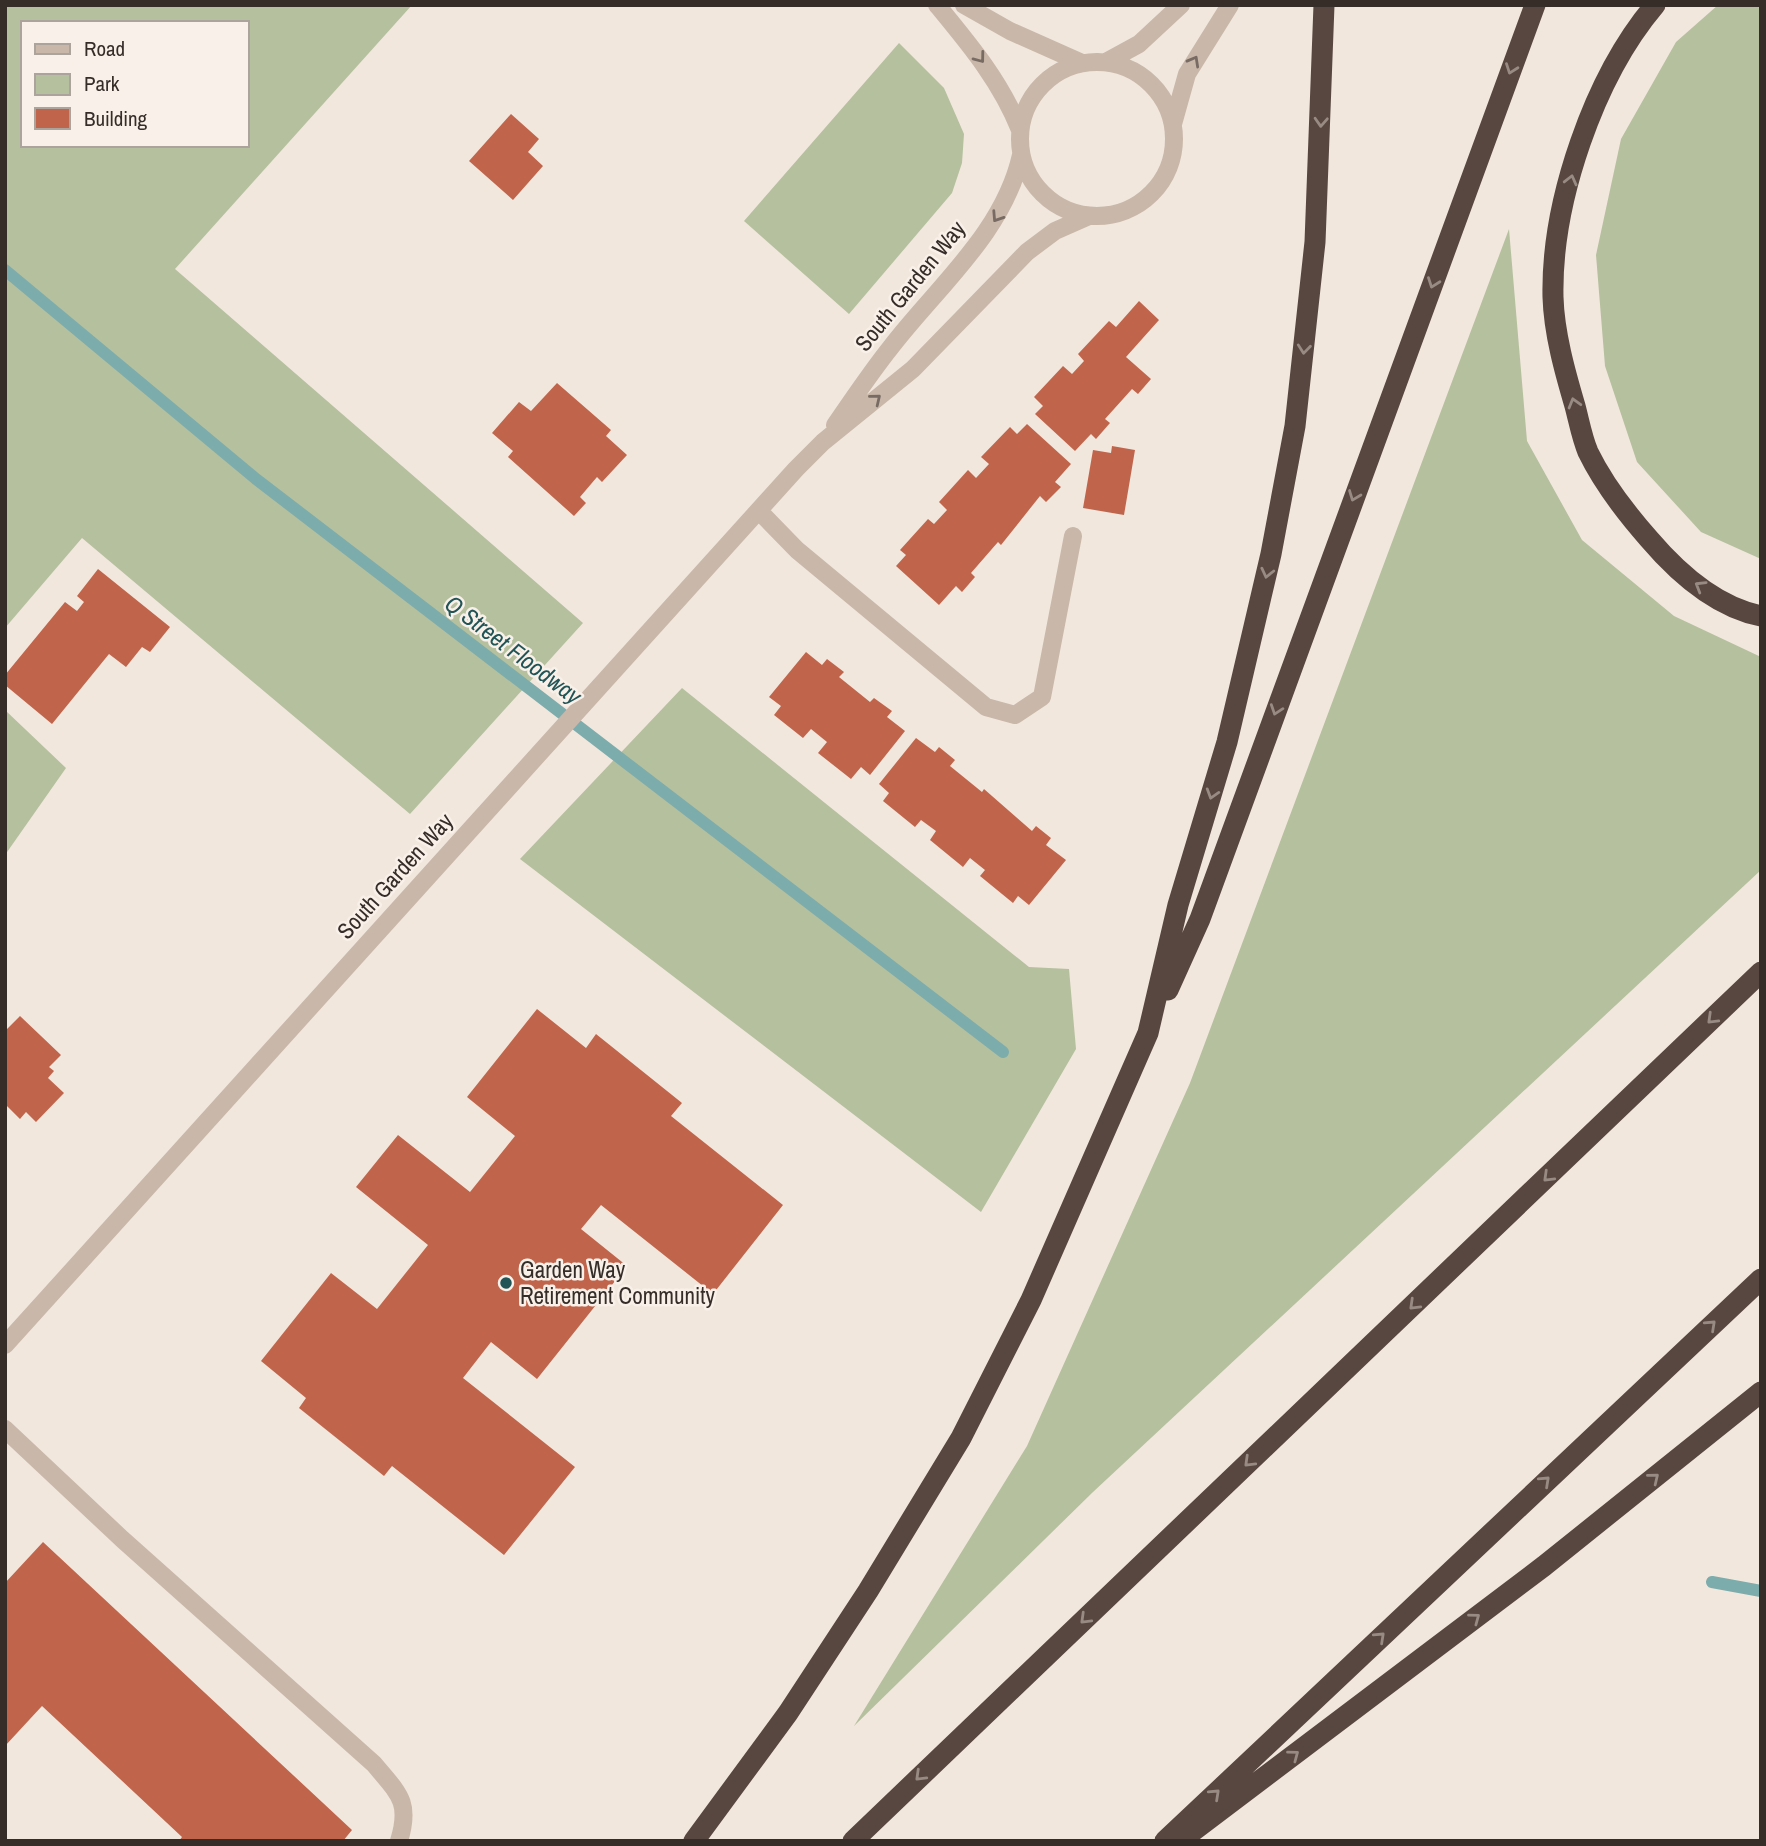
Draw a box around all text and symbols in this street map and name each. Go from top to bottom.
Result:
legend [21,21,248,147]
text: Road [84,34,125,63]
one-way arrow [972,50,984,63]
one-way arrow [1186,56,1199,68]
one-way arrow [1505,63,1519,75]
text: Park [84,69,120,98]
text: Building [84,104,148,133]
one-way arrow [1314,117,1329,128]
one-way arrow [1563,174,1577,186]
one-way arrow [992,210,1005,223]
street label: South Garden Way [847,213,972,358]
one-way arrow [1427,276,1441,288]
one-way arrow [1296,343,1311,354]
one-way arrow [868,395,880,408]
one-way arrow [1568,398,1583,410]
one-way arrow [1348,490,1362,502]
one-way arrow [1261,567,1275,579]
one-way arrow [1695,582,1708,595]
water label: Q Street Floodway [439,587,589,712]
one-way arrow [1270,704,1284,716]
one-way arrow [1205,787,1220,799]
street label: South Garden Way [330,806,460,945]
one-way arrow [1707,1011,1720,1024]
one-way arrow [1543,1168,1556,1181]
place label: Garden Way Retirement Community [520,1254,716,1311]
marker: Garden Way Retirement Community [498,1275,514,1291]
one-way arrow [1409,1297,1422,1309]
one-way arrow [1703,1321,1716,1334]
one-way arrow [1245,1454,1258,1467]
one-way arrow [1647,1473,1659,1486]
one-way arrow [1537,1477,1550,1490]
one-way arrow [1080,1611,1093,1624]
one-way arrow [1468,1614,1480,1626]
one-way arrow [1372,1633,1385,1646]
one-way arrow [1286,1751,1299,1764]
one-way arrow [916,1768,929,1781]
one-way arrow [1206,1789,1219,1802]

